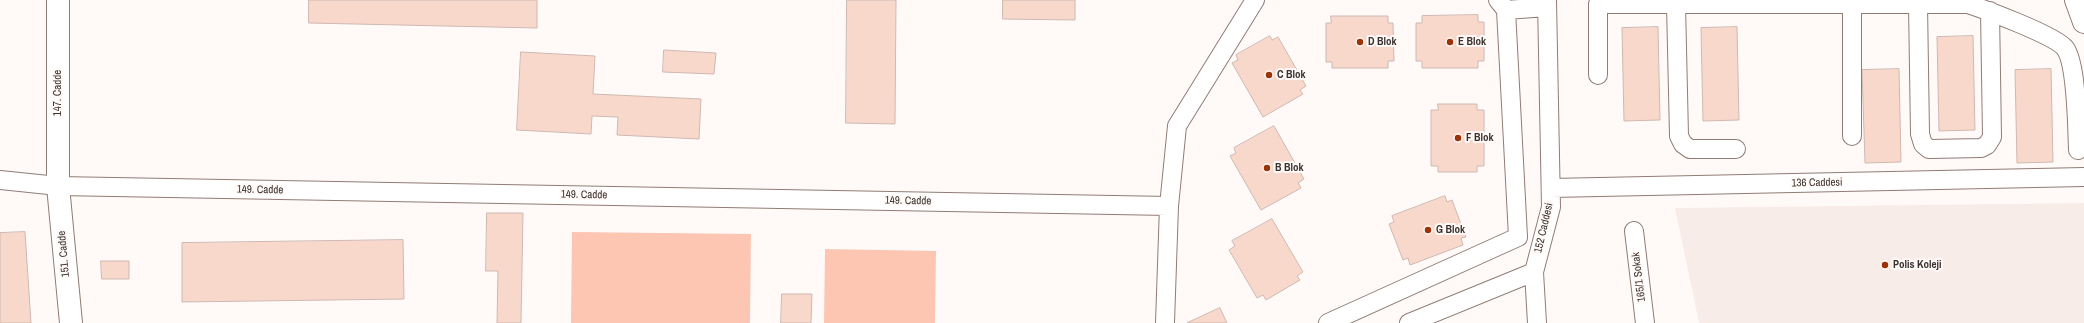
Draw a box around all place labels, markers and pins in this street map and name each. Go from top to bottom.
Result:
place label: D Blok [1368,35,1397,49]
place label: E Blok [1458,35,1486,49]
marker: D Blok [1355,37,1365,47]
marker: E Blok [1445,37,1455,47]
place label: C Blok [1277,68,1306,82]
marker: C Blok [1264,70,1274,80]
place label: F Blok [1466,131,1494,145]
marker: F Blok [1453,133,1463,143]
place label: B Blok [1275,161,1304,175]
marker: B Blok [1262,163,1272,173]
place label: G Blok [1436,223,1465,237]
marker: G Blok [1423,225,1433,235]
place label: Polis Koleji [1893,258,1942,272]
marker: Polis Koleji [1880,260,1890,270]

